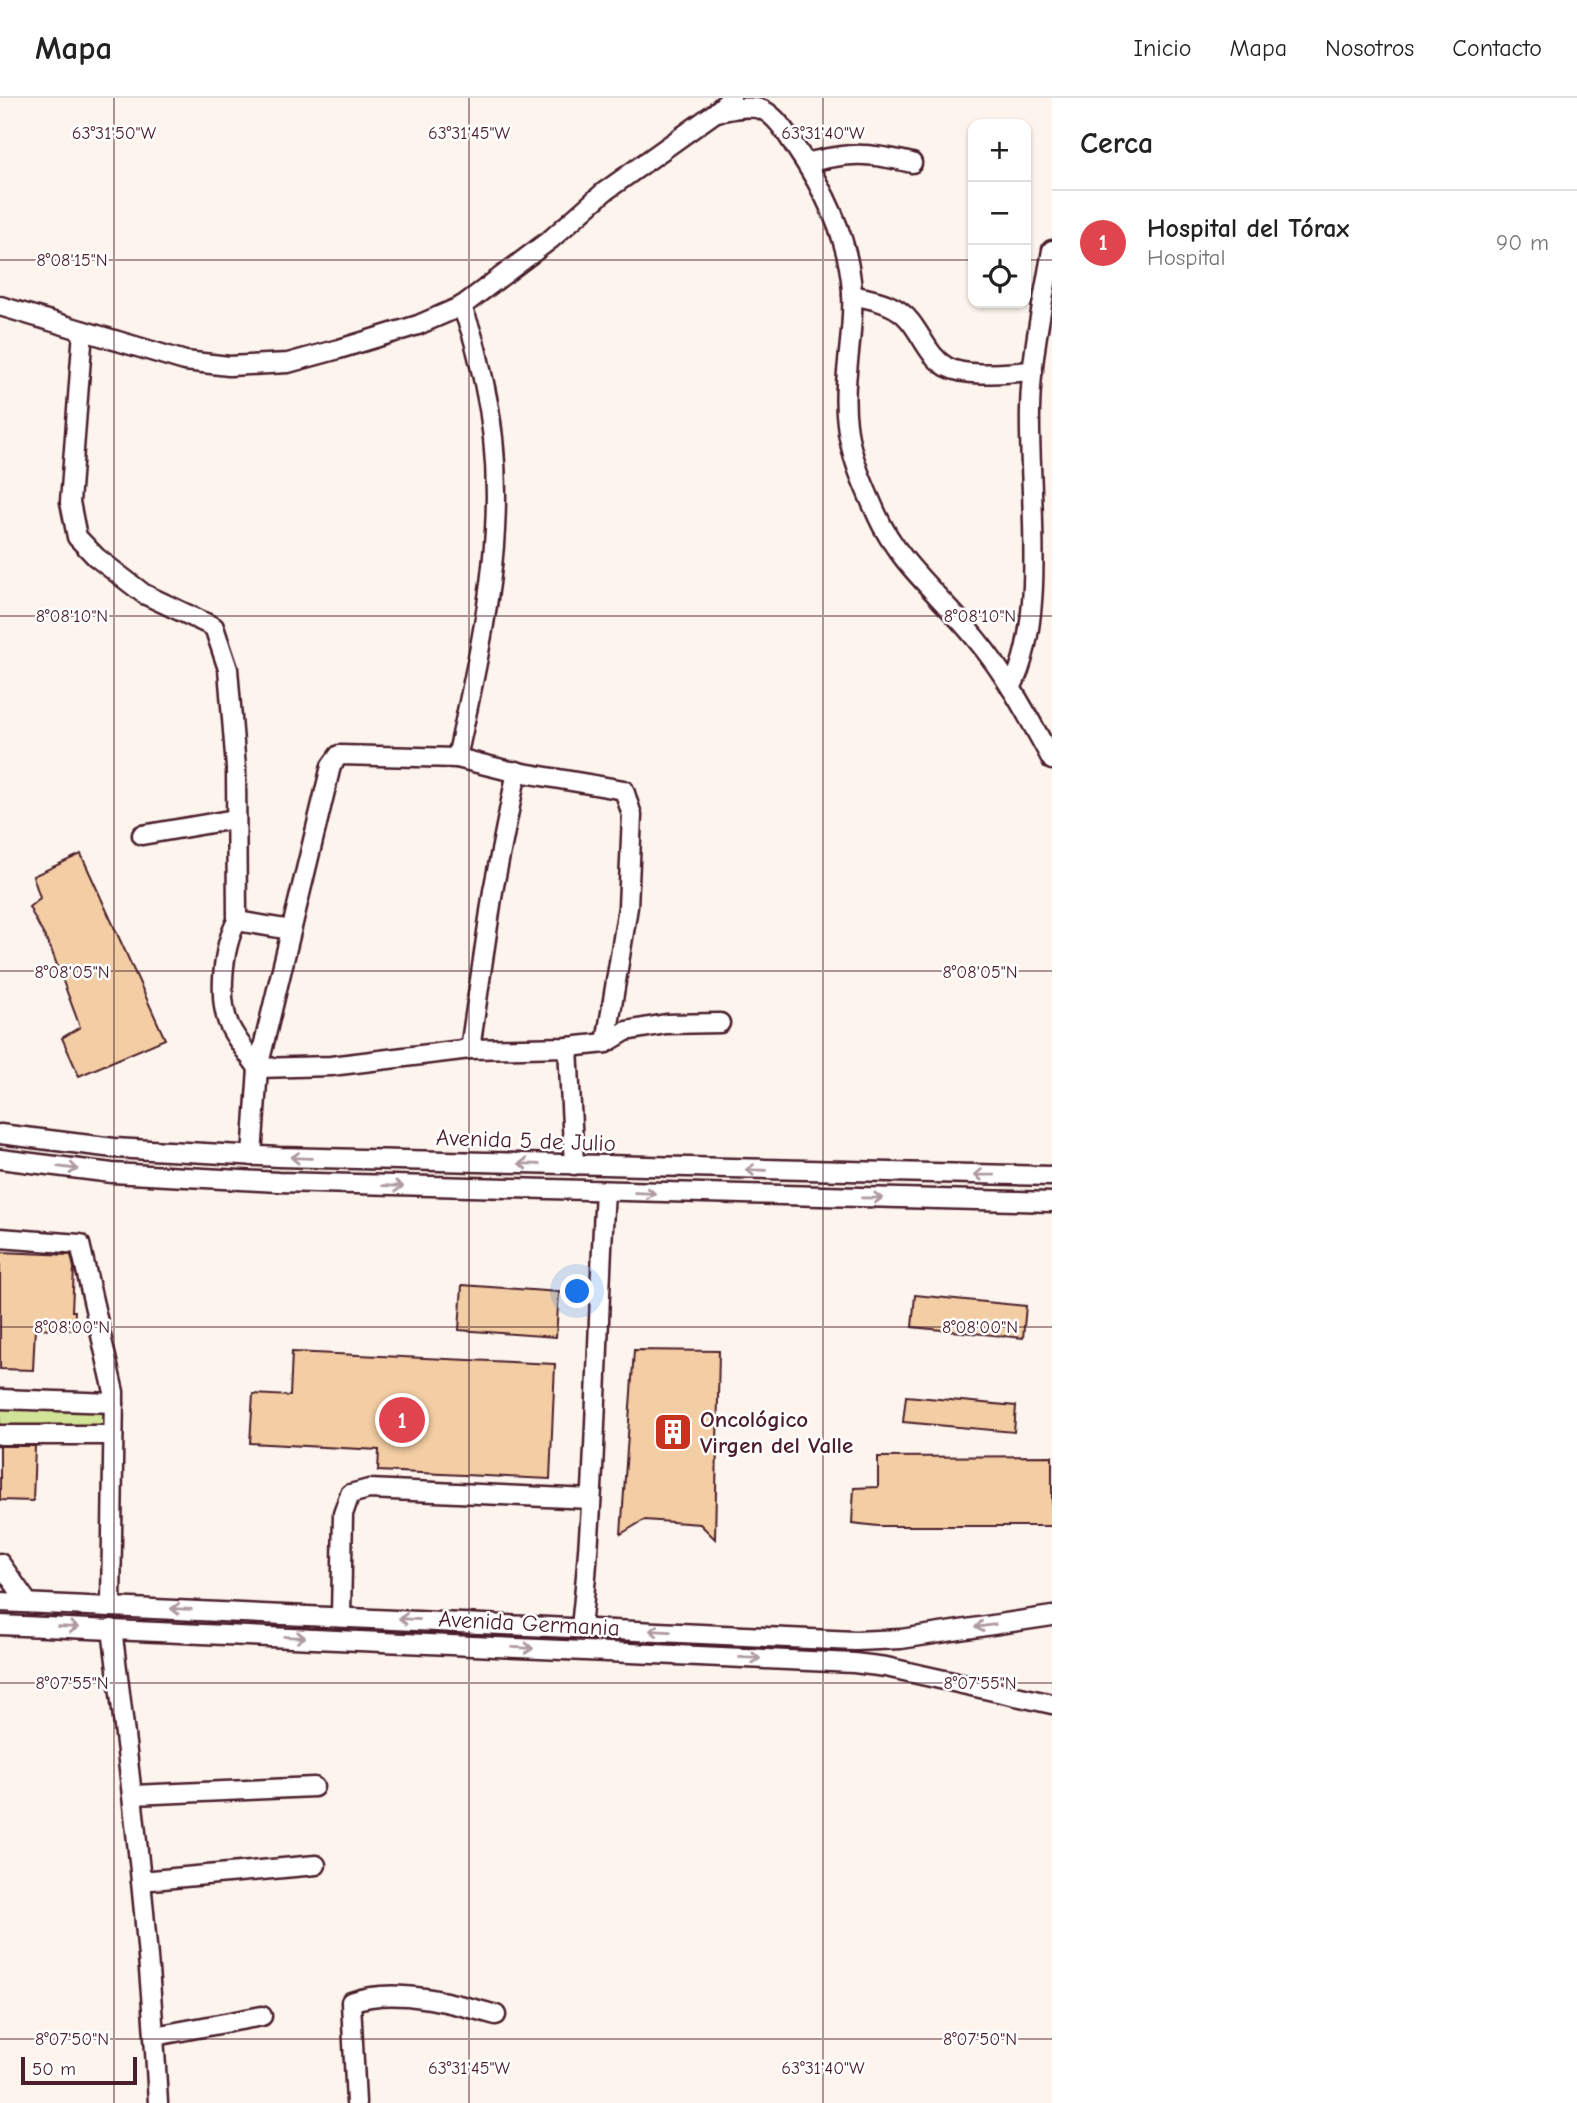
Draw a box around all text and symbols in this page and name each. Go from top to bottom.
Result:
text: Mapa [35,29,112,67]
text: Inicio [1134,34,1191,62]
text: Mapa [1229,34,1287,62]
text: Nosotros [1325,34,1414,62]
text: Contacto [1452,34,1542,62]
map controls [968,119,1031,308]
button: + [968,119,1031,182]
text: 63°31'50"W [72,123,157,144]
text: 63°31'45"W [428,123,510,144]
text: 63°31'40"W [781,123,865,144]
text: Cerca [1080,126,1153,161]
button: − [968,182,1031,245]
text: Hospital del Tórax [1147,214,1349,244]
text: 1 [1098,229,1108,256]
text: 90 m [1496,229,1549,256]
text: Hospital [1147,244,1225,271]
button: locate [968,245,1031,308]
text: 8°08'15"N [36,250,108,271]
text: 8°08'10"N [36,606,108,627]
text: 8°08'10"N [944,606,1016,627]
text: 8°08'05"N [35,962,110,983]
text: 8°08'05"N [943,962,1018,983]
street label: Avenida 5 de Julio [436,1124,616,1157]
one-way arrow [290,1151,313,1164]
one-way arrow [518,1157,541,1171]
one-way arrow [56,1162,79,1175]
one-way arrow [745,1164,768,1177]
one-way arrow [973,1168,996,1182]
one-way arrow [381,1179,404,1192]
one-way arrow [633,1186,656,1199]
one-way arrow [860,1191,883,1205]
your location [560,1274,594,1308]
text: 8°08'00"N [34,1317,110,1338]
text: 8°08'00"N [942,1317,1018,1338]
pin: 1 [379,1394,425,1446]
place label: Oncológico Virgen del Valle [700,1406,853,1459]
building icon: Oncológico Virgen del Valle [652,1411,694,1453]
one-way arrow [170,1603,193,1616]
street label: Avenida Germania [438,1605,620,1642]
one-way arrow [397,1613,420,1626]
one-way arrow [974,1620,996,1633]
one-way arrow [56,1621,79,1634]
one-way arrow [649,1625,672,1638]
one-way arrow [284,1631,307,1644]
one-way arrow [511,1641,534,1654]
one-way arrow [738,1652,761,1665]
text: 8°07'55"N [35,1673,109,1694]
text: 8°07'55"N [943,1673,1017,1694]
text: 8°07'50"N [35,2029,109,2050]
text: 8°07'50"N [943,2029,1017,2050]
scale bar [21,2054,136,2086]
text: 50 m [32,2058,76,2080]
text: 63°31'45"W [428,2058,510,2079]
text: 63°31'40"W [781,2058,865,2079]

